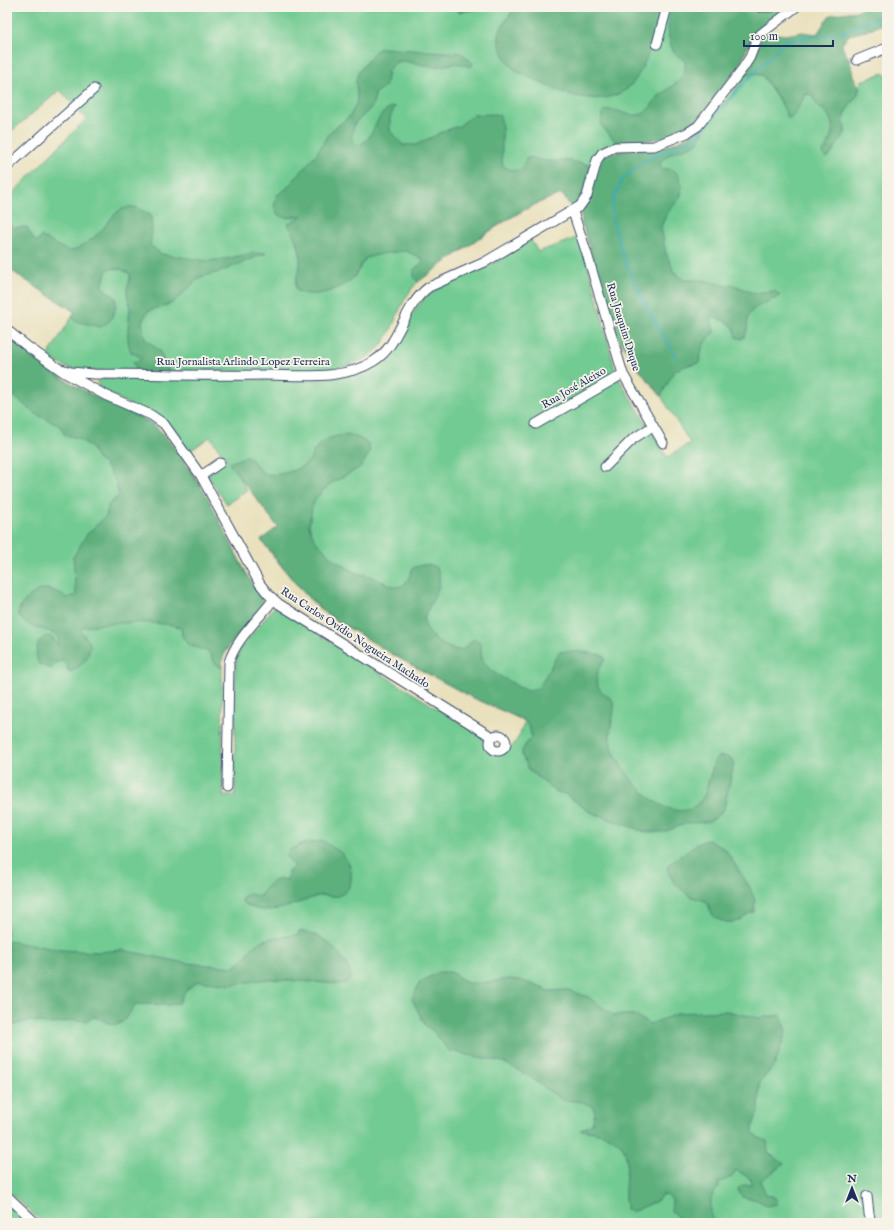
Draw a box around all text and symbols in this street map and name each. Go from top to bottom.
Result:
scale bar [744,22,833,48]
text: 100 m [750,29,778,44]
street label: Rua Joaquim Duque [603,281,643,373]
street label: Rua Jornalista Arlindo Lopez Ferreira [156,355,330,369]
street label: Rua José Aleixo [539,364,609,412]
street label: Rua Carlos Ovídio Nogueira Machado [278,584,432,692]
north arrow [832,1168,872,1208]
text: N [846,1172,857,1186]

